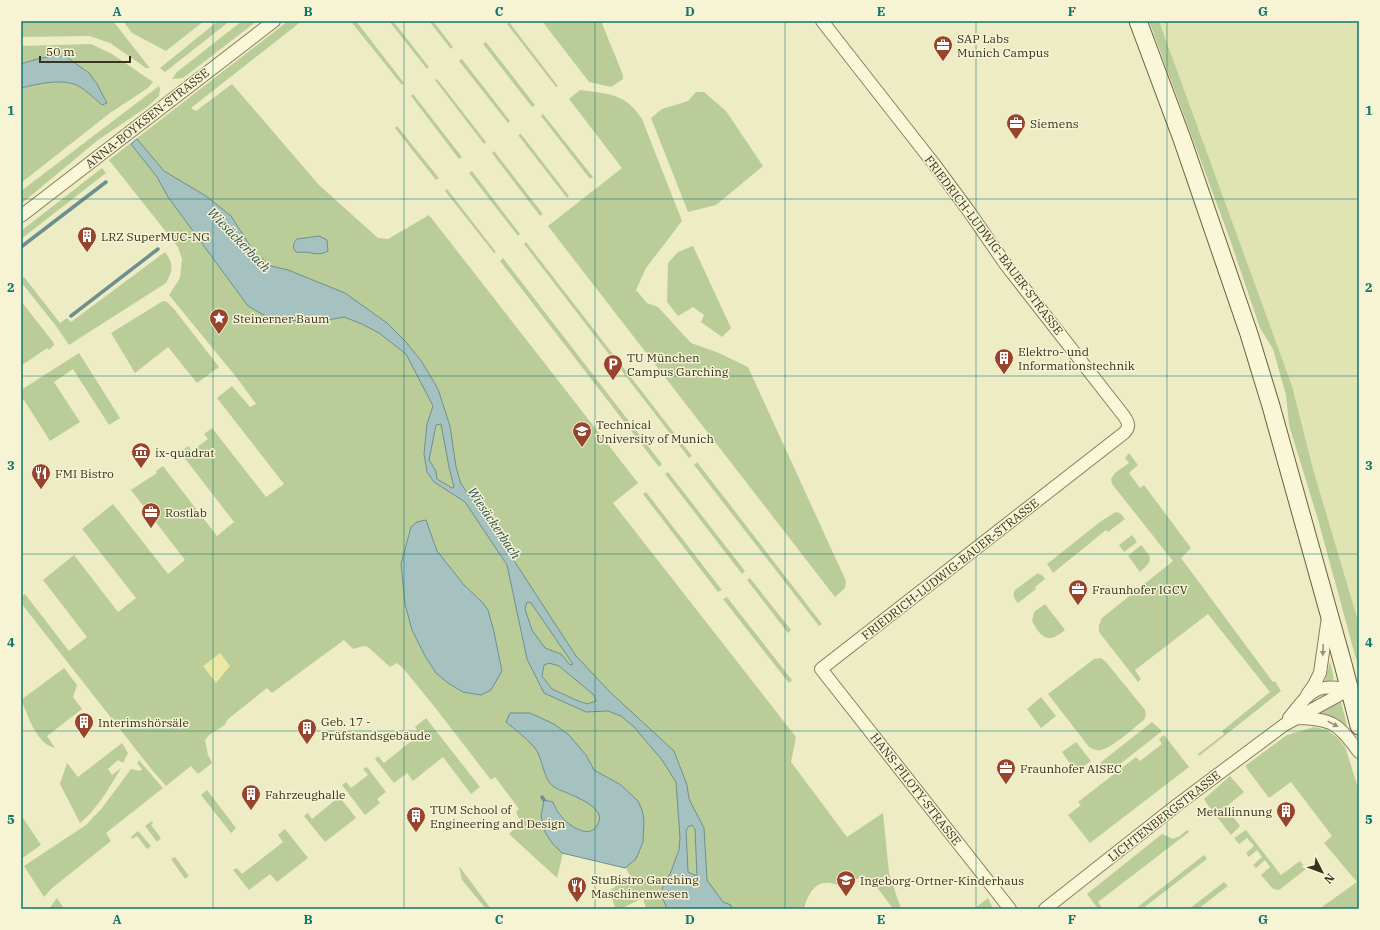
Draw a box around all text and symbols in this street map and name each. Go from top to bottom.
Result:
text: A [112,3,122,20]
text: B [303,3,313,20]
text: C [495,3,504,20]
text: D [685,3,695,20]
text: E [877,3,885,20]
text: F [1068,3,1076,20]
text: G [1258,3,1268,20]
place label: SAP Labs Munich Campus [957,31,1049,60]
office icon: SAP Labs Munich Campus [932,34,954,62]
scale bar [40,38,130,64]
text: 50 m [46,44,75,59]
street label: ANNA-BOYKSEN-STRASSE [82,65,212,171]
text: 1 [7,102,15,119]
text: 1 [1365,102,1373,119]
office icon: Siemens [1005,112,1027,140]
place label: Siemens [1030,116,1079,131]
street label: FRIEDRICH-LUDWIG-BAUER-STRASSE [922,152,1066,338]
water label: Wiesäckerbach [204,204,274,276]
building icon: LRZ SuperMUC-NG [76,225,98,253]
place label: LRZ SuperMUC-NG [101,229,210,244]
text: 2 [7,279,15,296]
text: 2 [1365,279,1373,296]
place icon: Steinerner Baum [208,307,230,335]
place label: Steinerner Baum [233,311,330,326]
place label: Elektro- und Informationstechnik [1018,344,1135,373]
building icon: Elektro- und Informationstechnik [993,347,1015,375]
place label: TU München Campus Garching [627,350,729,379]
parking icon: TU München Campus Garching [602,353,624,381]
place label: Technical University of Munich [596,417,714,446]
school or university icon: Technical University of Munich [571,420,593,448]
museum icon: ix-quadrat [130,441,152,469]
place label: ix-quadrat [155,445,215,460]
text: 3 [7,457,15,474]
text: 3 [1365,457,1373,474]
restaurant icon: FMI Bistro [30,462,52,490]
place label: FMI Bistro [55,466,114,481]
water label: Wiesäckerbach [464,484,524,562]
street label: FRIEDRICH-LUDWIG-BAUER-STRASSE [858,495,1042,643]
office icon: Rostlab [140,501,162,529]
place label: Rostlab [165,505,207,520]
office icon: Fraunhofer IGCV [1067,578,1089,606]
place label: Fraunhofer IGCV [1092,582,1188,597]
text: 4 [7,634,15,651]
text: 4 [1365,634,1373,651]
one-way arrow [1320,644,1326,657]
building icon: Interimshörsäle [73,711,95,739]
place label: Geb. 17 - Prüfstandsgebäude [321,714,431,743]
place label: Interimshörsäle [98,715,189,730]
building icon: Geb. 17 - Prüfstandsgebäude [296,717,318,745]
one-way arrow [1327,721,1339,728]
street label: HANS-PILOTY-STRASSE [867,730,965,848]
office icon: Fraunhofer AISEC [995,757,1017,785]
place label: Fraunhofer AISEC [1020,761,1122,776]
street label: LICHTENBERGSTRASSE [1105,767,1223,865]
building icon: Fahrzeughalle [240,783,262,811]
place label: Fahrzeughalle [265,787,345,802]
building icon: Metallinnung [1275,800,1297,828]
place label: TUM School of Engineering and Design [430,802,566,831]
place label: Metallinnung [1196,804,1272,819]
building icon: TUM School of Engineering and Design [405,805,427,833]
text: 5 [7,811,15,828]
text: 5 [1365,811,1373,828]
north arrow [1302,852,1342,892]
school or university icon: Ingeborg-Ortner-Kinderhaus [835,869,857,897]
text: N [1321,871,1338,887]
place label: StuBistro Garching Maschinenwesen [591,872,699,901]
place label: Ingeborg-Ortner-Kinderhaus [860,873,1024,888]
restaurant icon: StuBistro Garching Maschinenwesen [566,875,588,903]
text: A [112,911,122,928]
text: B [303,911,313,928]
text: C [495,911,504,928]
text: D [685,911,695,928]
text: E [877,911,885,928]
text: F [1068,911,1076,928]
text: G [1258,911,1268,928]

